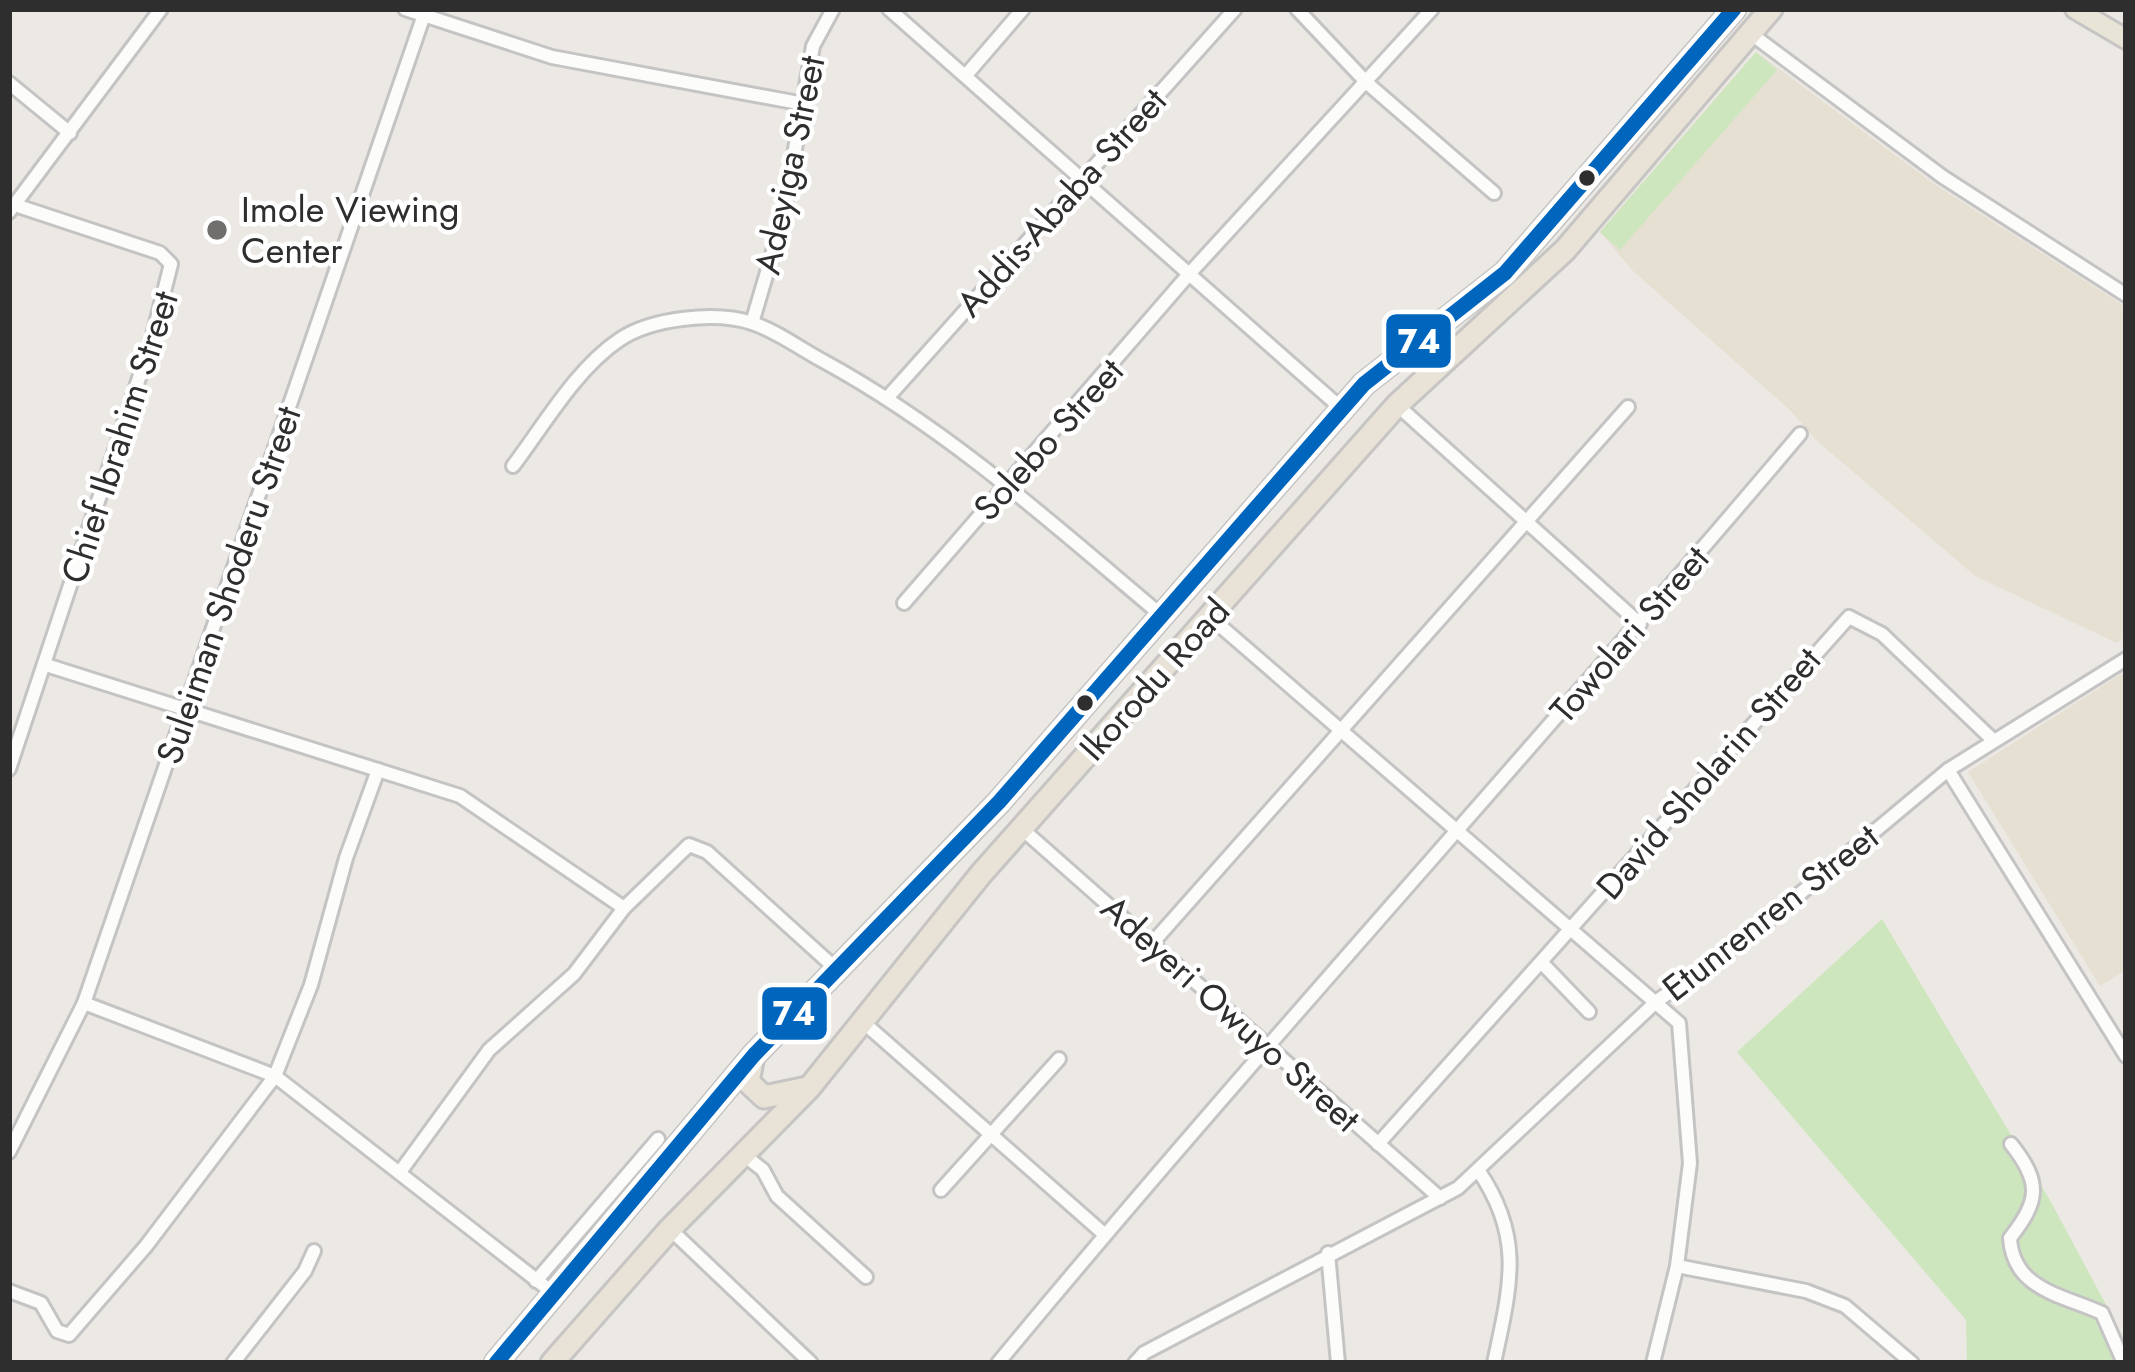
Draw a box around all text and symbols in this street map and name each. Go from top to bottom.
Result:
street label: Adeyiga Street [740,51,838,279]
street label: Addis-Ababa Street [944,76,1178,328]
unlabelled marker [1576,167,1598,189]
place label: Imole Viewing Center [241,183,460,276]
marker: Imole Viewing Center [204,217,230,243]
street label: Chief Ibrahim Street [47,284,191,590]
line badge: 74 [1384,312,1453,370]
text: 74 [1398,318,1440,365]
street label: Solebo Street [961,346,1136,532]
street label: Suleiman Shoderu Street [142,399,314,771]
street label: Towolari Street [1537,534,1721,734]
street label: Ikorodu Road [1067,586,1241,772]
street label: David Sholarin Street [1584,635,1833,911]
unlabelled marker [1074,692,1096,714]
street label: Etunrenren Street [1651,811,1889,1013]
street label: Adeyeri Owuyo Street [1090,882,1372,1144]
line badge: 74 [760,985,829,1042]
text: 74 [773,990,815,1037]

